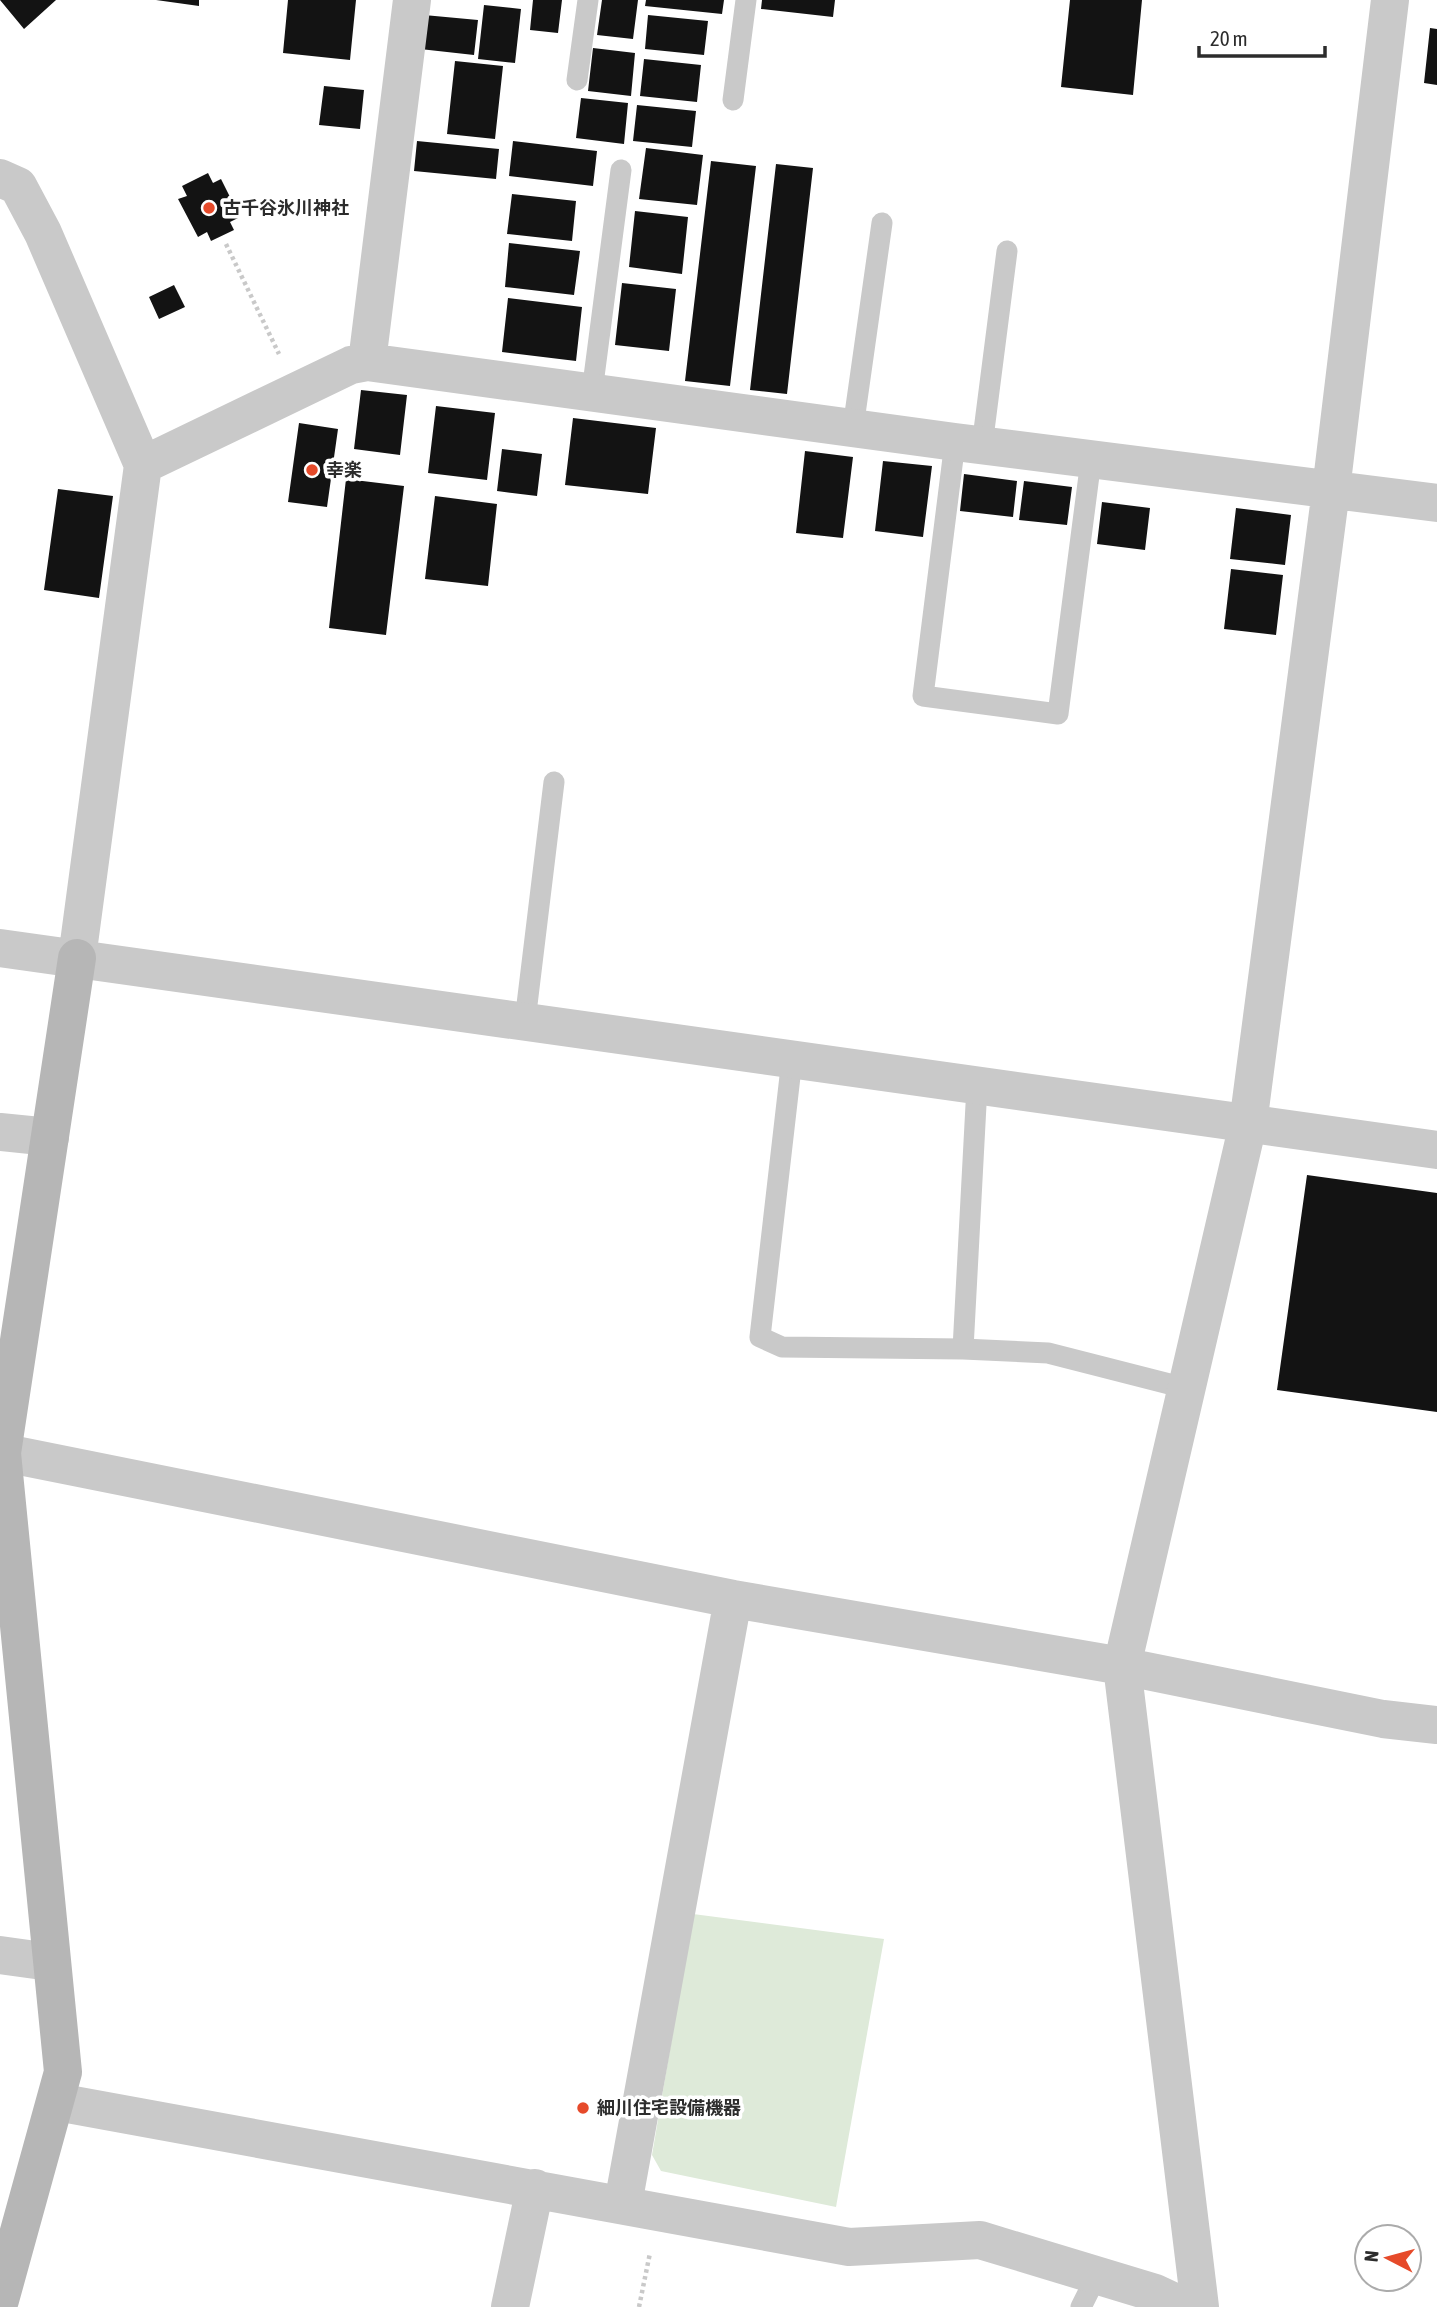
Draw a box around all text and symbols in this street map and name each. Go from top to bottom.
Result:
scale bar [1199,14,1325,58]
text: 20 m [1210,26,1248,50]
place label: 古千谷氷川神社 [223,197,349,218]
marker: 古千谷氷川神社 [201,200,217,216]
place label: 幸楽 [326,459,362,480]
marker: 幸楽 [304,462,320,478]
place label: 細川住宅設備機器 [597,2097,741,2118]
marker: 細川住宅設備機器 [575,2100,591,2116]
north arrow [1353,2223,1423,2293]
text: N [1360,2249,1383,2263]

